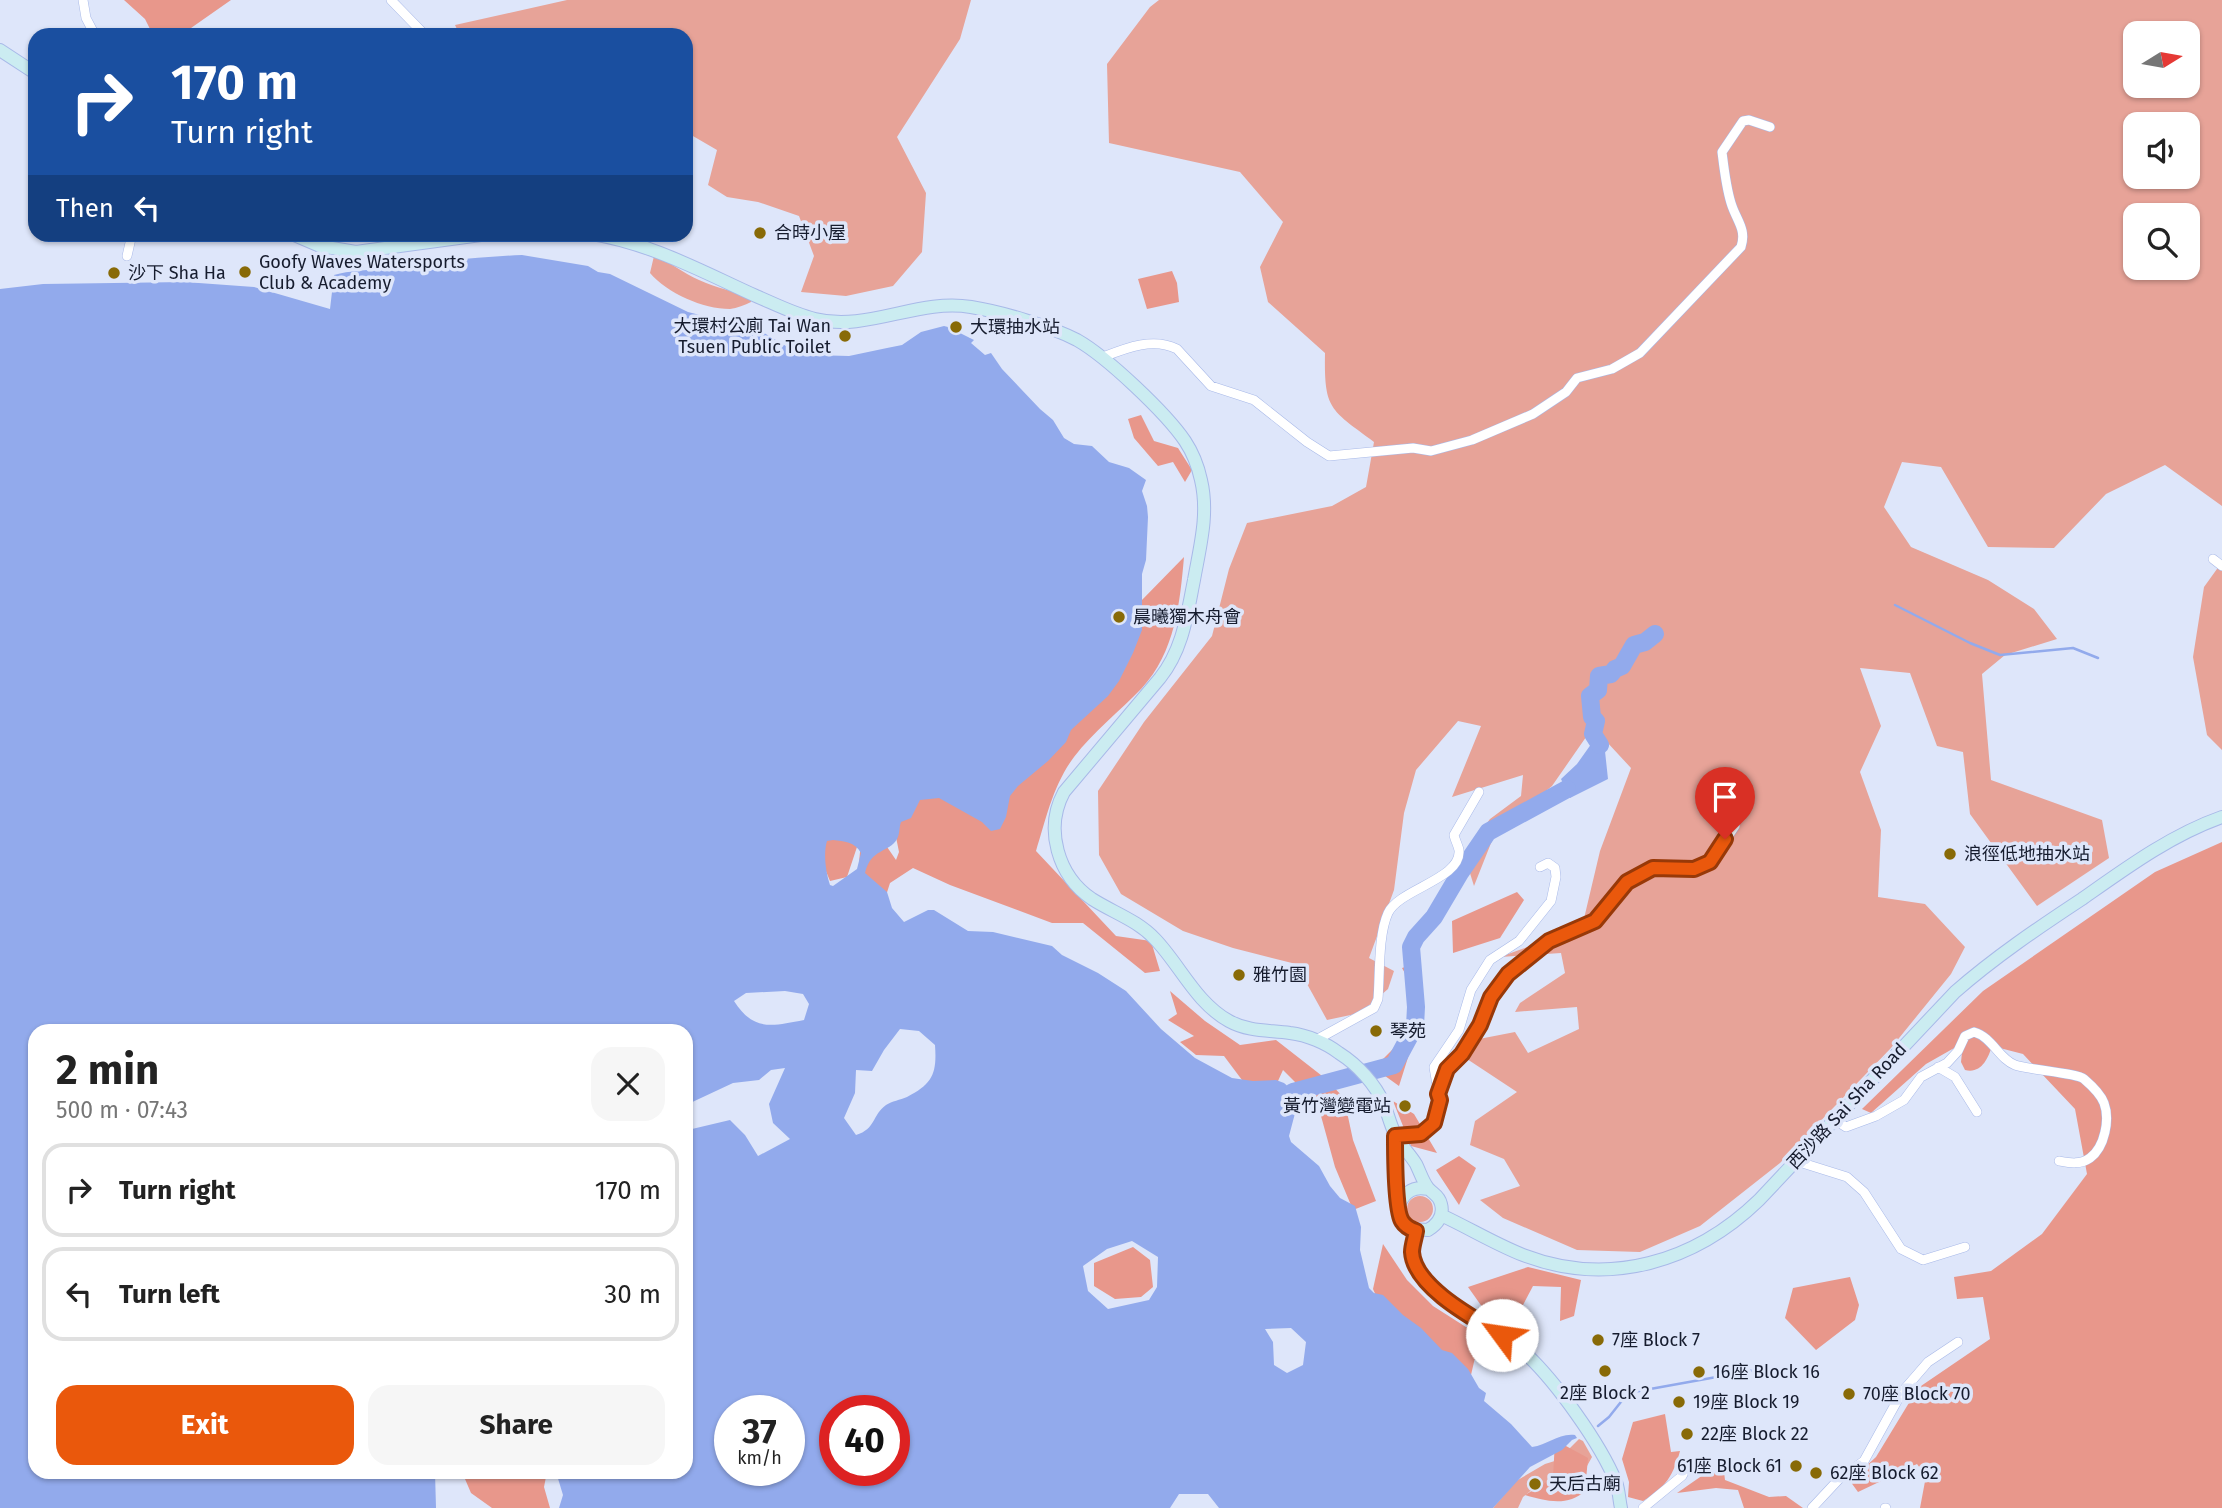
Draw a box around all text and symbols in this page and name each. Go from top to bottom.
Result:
north arrow [2123,21,2200,98]
map controls [2123,21,2200,280]
text: 170 m [171,53,298,112]
icon: right [56,56,147,147]
button: sound [2123,112,2200,189]
text: Turn right [171,113,313,151]
icon: left [128,189,166,227]
text: Then [56,193,114,224]
button: search [2123,203,2200,280]
place label: 合時小屋 [774,222,846,244]
marker: 合時小屋 [752,225,768,241]
place label: Goofy Waves Watersports Club & Academy [259,251,465,294]
place label: 沙下 Sha Ha [128,262,226,284]
marker: Goofy Waves Watersports Club & Academy [237,264,253,280]
marker: 沙下 Sha Ha [106,265,122,281]
place label: 大環村公廁 Tai Wan Tsuen Public Toilet [674,315,831,358]
place label: 大環抽水站 [970,316,1060,338]
marker: 大環抽水站 [948,319,964,335]
marker: 大環村公廁 Tai Wan Tsuen Public Toilet [837,328,853,344]
place label: 晨曦獨木舟會 [1133,606,1241,628]
marker: 晨曦獨木舟會 [1111,609,1127,625]
pin [1695,767,1755,839]
icon: arrive [1706,778,1744,816]
place label: 浪徑低地抽水站 [1964,843,2090,865]
marker: 浪徑低地抽水站 [1942,846,1958,862]
place label: 雅竹園 [1253,964,1307,986]
marker: 雅竹園 [1231,967,1247,983]
place label: 琴苑 [1390,1020,1426,1042]
marker: 琴苑 [1368,1023,1384,1039]
street label: 西沙路 Sai Sha Road [1783,1038,1911,1174]
text: 2 min [56,1045,159,1095]
button: close [591,1047,665,1121]
place label: 黃竹灣變電站 [1283,1095,1391,1117]
text: 500 m · 07:43 [56,1096,188,1124]
marker: 黃竹灣變電站 [1397,1098,1413,1114]
icon: right [60,1171,98,1209]
text: Turn right [119,1175,236,1206]
text: 170 m [595,1175,661,1206]
icon: left [60,1275,98,1313]
text: Turn left [119,1279,220,1310]
text: 30 m [604,1279,661,1310]
position arrow [1465,1298,1539,1372]
place label: 7座 Block 7 [1612,1329,1700,1351]
marker: 7座 Block 7 [1590,1332,1606,1348]
place label: 16座 Block 16 [1713,1361,1820,1383]
marker: 2座 Block 2 [1597,1363,1613,1379]
marker: 16座 Block 16 [1691,1364,1707,1380]
place label: 2座 Block 2 [1560,1382,1650,1404]
place label: 70座 Block 70 [1863,1383,1971,1405]
button: Exit [56,1385,354,1465]
button: Share [368,1385,665,1465]
marker: 70座 Block 70 [1841,1386,1857,1402]
place label: 19座 Block 19 [1693,1391,1800,1413]
marker: 19座 Block 19 [1671,1394,1687,1410]
speed limit sign: 40 [819,1395,910,1486]
text: 37 [742,1410,777,1452]
place label: 22座 Block 22 [1701,1423,1809,1445]
marker: 22座 Block 22 [1679,1426,1695,1442]
text: km/h [737,1447,782,1469]
place label: 61座 Block 61 [1677,1455,1782,1477]
marker: 61座 Block 61 [1788,1458,1804,1474]
place label: 62座 Block 62 [1830,1462,1939,1484]
marker: 62座 Block 62 [1808,1465,1824,1481]
place label: 天后古廟 [1549,1473,1621,1495]
marker: 天后古廟 [1527,1476,1543,1492]

